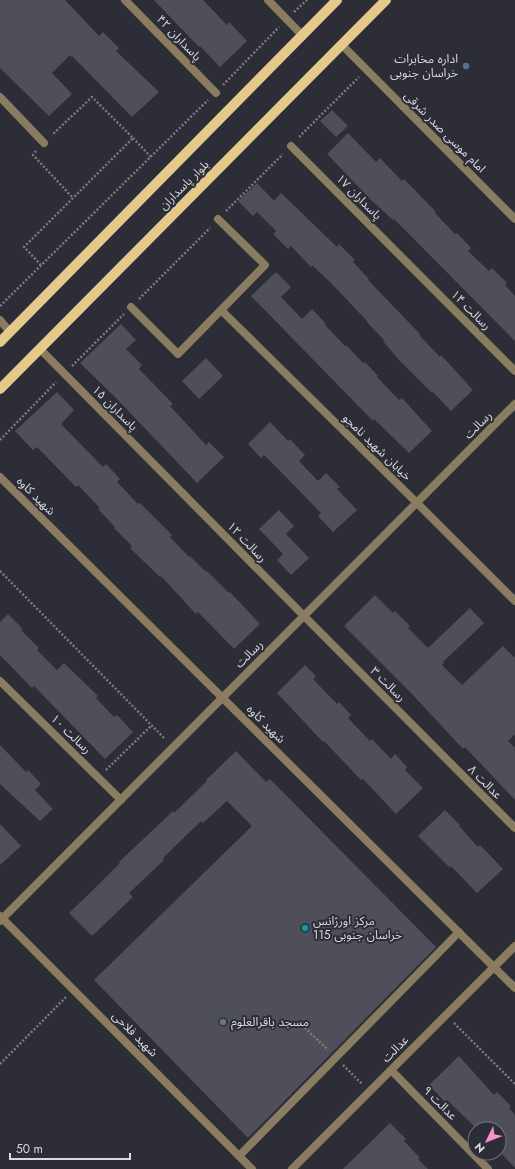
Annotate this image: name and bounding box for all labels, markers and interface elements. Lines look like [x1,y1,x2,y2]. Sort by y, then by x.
street label: پاسداران ۴۲ [152,11,206,65]
place label: اداره مخابرات خراسان جنوبی [390,50,458,82]
marker: اداره مخابرات خراسان جنوبی [461,61,471,71]
street label: امام موسی صدر شرقی [400,87,490,177]
street label: بلوار پاسداران [155,156,213,214]
street label: پاسداران ۱۷ [332,170,386,224]
street label: رسالت ۱۴ [447,286,495,334]
street label: پاسداران ۱۵ [88,381,142,435]
street label: رسالت [460,407,496,443]
street label: خیابان شهید نامجو [338,409,416,485]
street label: شهید کاوه [12,472,60,520]
street label: رسالت ۱۲ [223,518,271,566]
street label: رسالت [231,636,267,672]
street label: رسالت ۳ [366,662,410,706]
street label: شهید کاوه [242,700,290,748]
street label: رسالت ۱۰ [47,710,95,758]
street label: عدالت ۸ [464,761,506,803]
place label: مرکز اورژانس 115 خراسان جنوبی [313,912,402,944]
marker: مرکز اورژانس 115 خراسان جنوبی [300,923,310,933]
street label: شهید فلاحی [108,1007,162,1061]
place label: مسجد باقرالعلوم [231,1013,309,1031]
marker: مسجد باقرالعلوم [218,1017,228,1027]
street label: عدالت [377,1031,413,1067]
street label: عدالت ۹ [419,1082,461,1124]
north arrow [467,1121,507,1161]
scale bar [10,1135,130,1161]
text: N [471,1139,489,1156]
text: 50 m [16,1140,43,1158]

